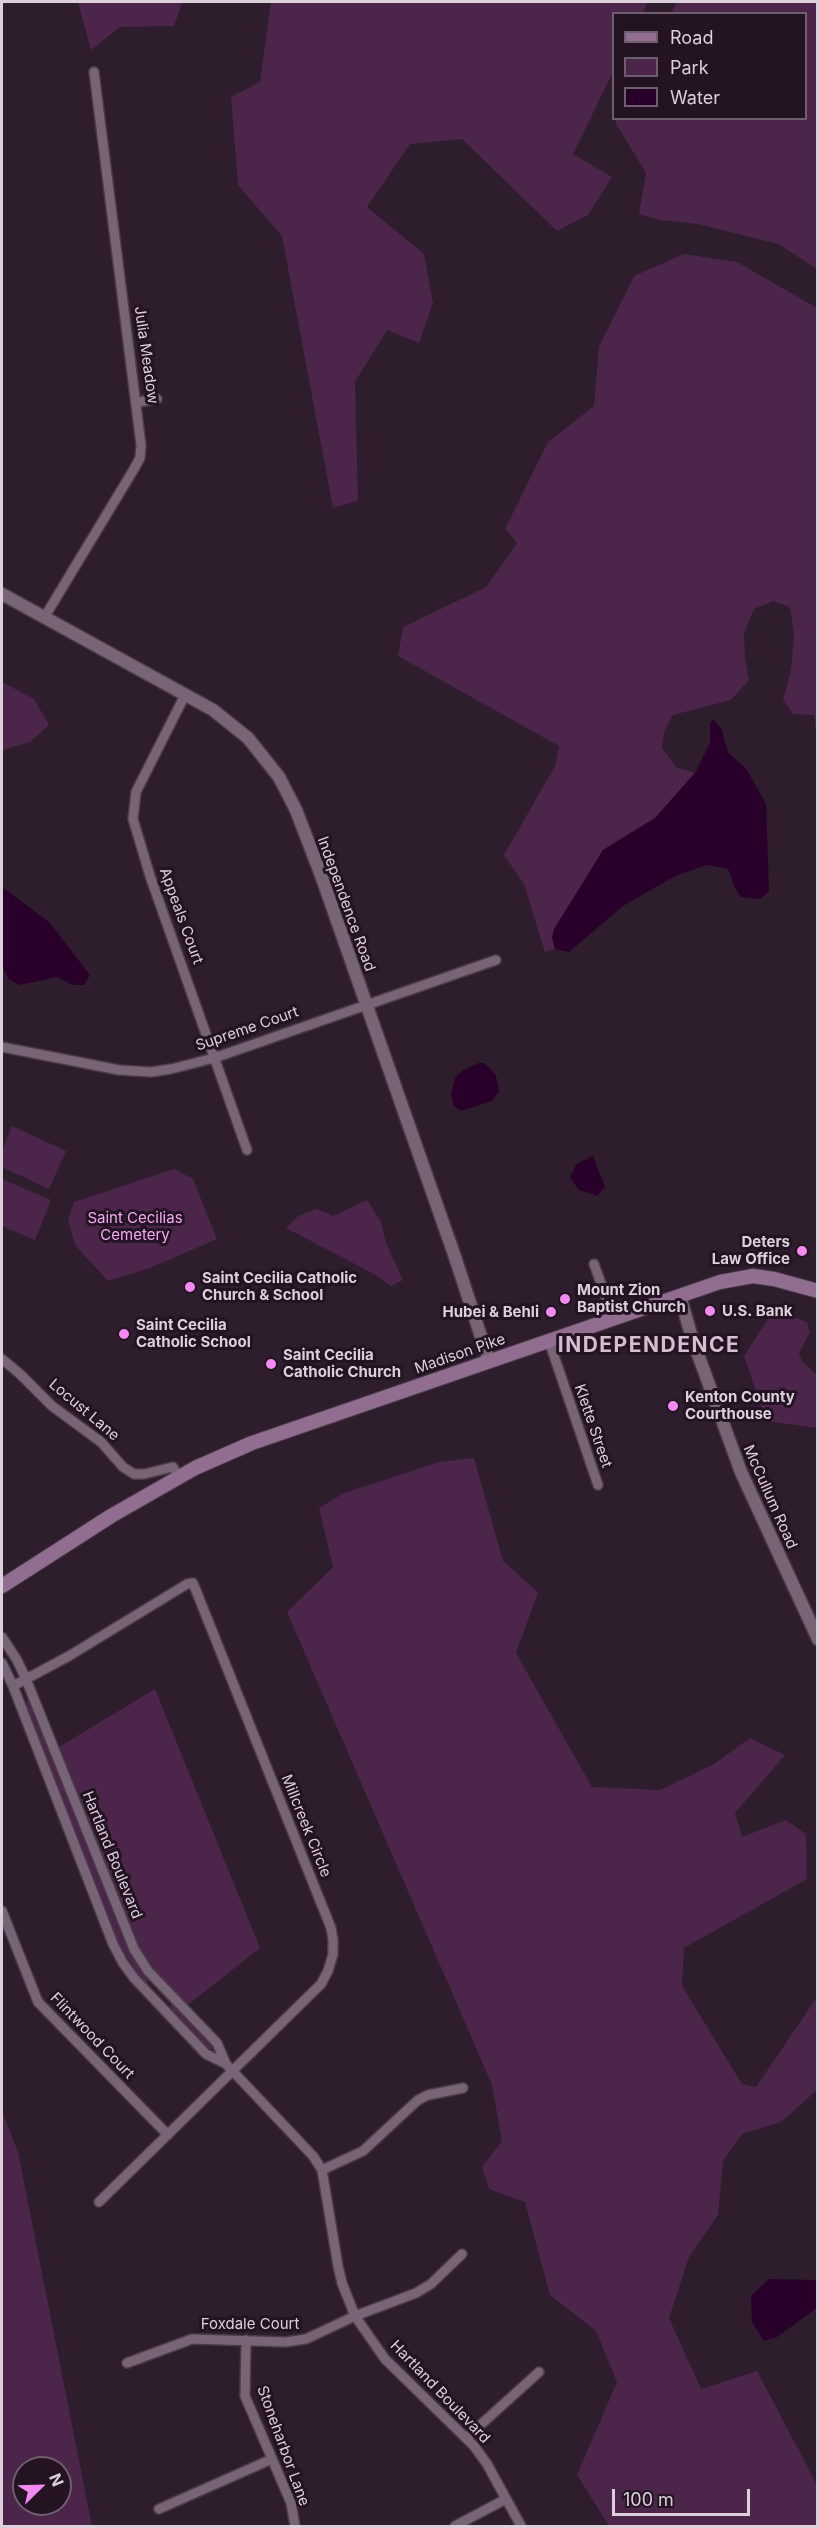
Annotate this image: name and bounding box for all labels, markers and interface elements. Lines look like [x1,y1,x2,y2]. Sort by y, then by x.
legend [612,12,807,120]
text: Road [670,27,713,48]
text: Park [670,57,709,78]
text: Water [670,87,720,108]
street label: Julia Meadow [130,305,162,405]
street label: Independence Road [313,834,379,974]
street label: Appeals Court [155,865,207,967]
street label: Supreme Court [193,1003,301,1055]
park label: Saint Cecilias Cemetery [87,1209,183,1244]
place label: Deters Law Office [712,1233,790,1268]
marker: Deters Law Office [795,1244,809,1258]
place label: Saint Cecilia Catholic Church & School [202,1269,357,1304]
marker: Saint Cecilia Catholic Church & School [183,1280,197,1294]
place label: Mount Zion Baptist Church [577,1281,686,1316]
marker: Mount Zion Baptist Church [558,1292,572,1306]
place label: U.S. Bank [722,1302,793,1320]
place label: Hubei & Behli [442,1303,539,1321]
marker: U.S. Bank [703,1304,717,1318]
marker: Hubei & Behli [544,1305,558,1319]
place label: Saint Cecilia Catholic School [136,1316,251,1351]
marker: Saint Cecilia Catholic School [117,1327,131,1341]
street label: Madison Pike [412,1330,508,1378]
district label: INDEPENDENCE [558,1333,740,1359]
place label: Saint Cecilia Catholic Church [283,1346,401,1381]
marker: Saint Cecilia Catholic Church [264,1357,278,1371]
street label: Locust Lane [45,1375,123,1445]
street label: Klette Street [570,1382,616,1470]
place label: Kenton County Courthouse [685,1388,795,1423]
marker: Kenton County Courthouse [666,1399,680,1413]
street label: McCullum Road [739,1442,801,1552]
street label: Millcreek Circle [277,1772,335,1880]
street label: Hartland Boulevard [78,1789,146,1921]
street label: Flintwood Court [46,1989,138,2083]
street label: Foxdale Court [201,2315,299,2333]
street label: Hartland Boulevard [386,2337,494,2447]
street label: Stoneharbor Lane [253,2383,313,2509]
north arrow [12,2456,72,2516]
text: N [45,2470,68,2489]
scale bar [615,2477,753,2515]
text: 100 m [623,2489,674,2510]

